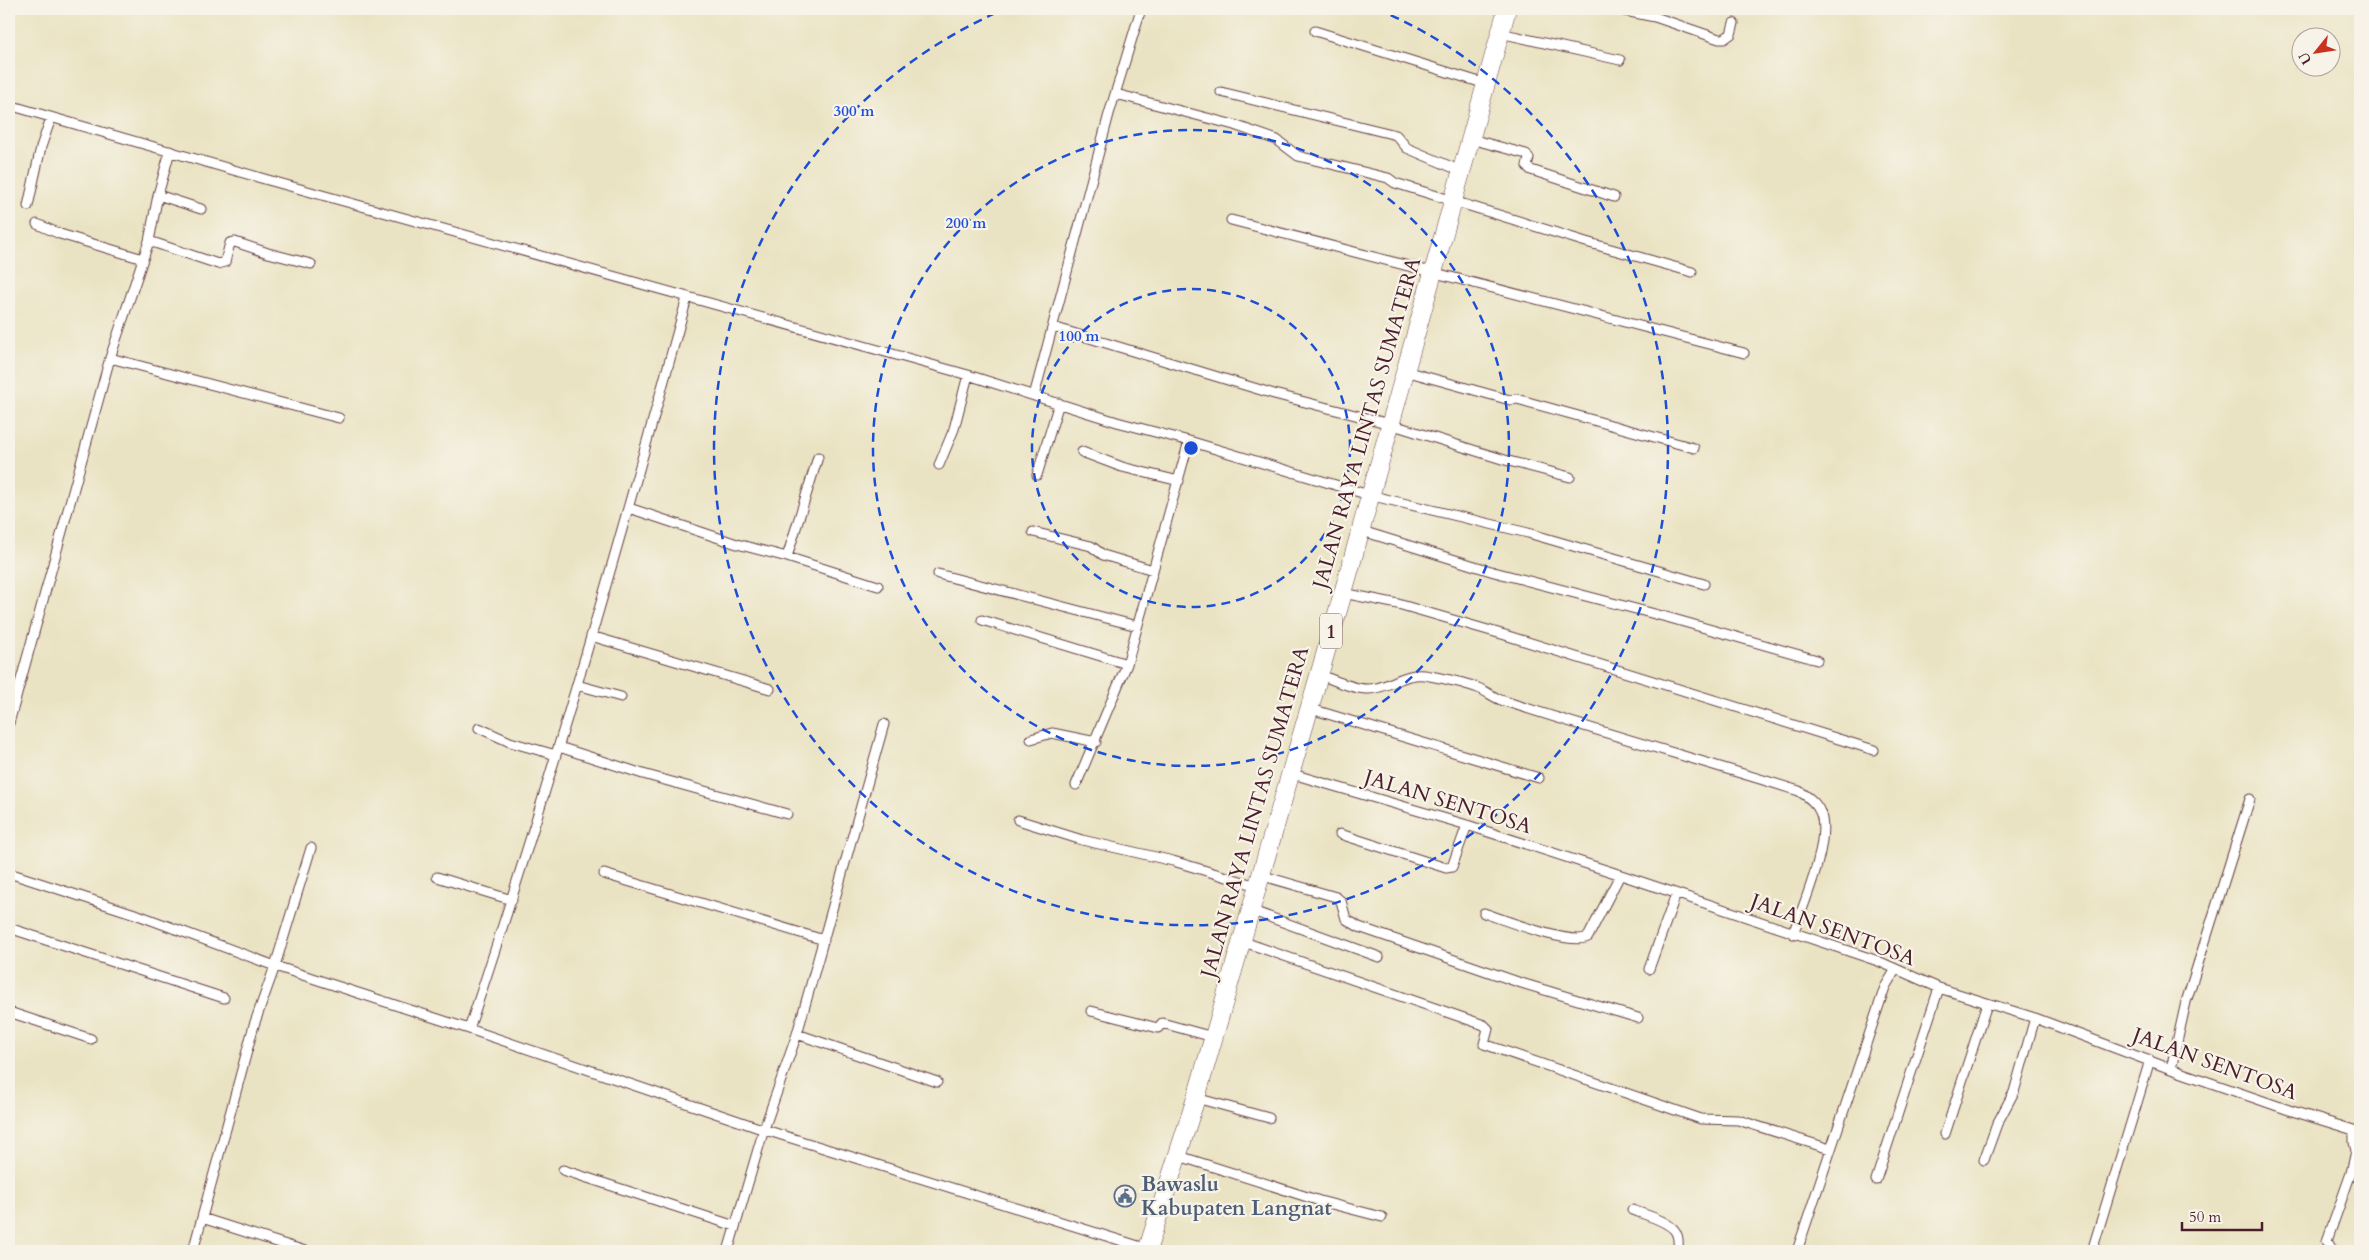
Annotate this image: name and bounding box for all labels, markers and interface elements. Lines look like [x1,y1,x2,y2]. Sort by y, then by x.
north arrow [2292,28,2342,78]
text: U [2294,48,2316,68]
text: 300 m [834,101,875,121]
text: 200 m [946,213,987,233]
street label: JALAN RAYA LINTAS SUMATERA [1305,254,1428,595]
text: 100 m [1059,326,1100,346]
centre of rings [1182,439,1200,457]
road number: 1 [1320,614,1342,648]
street label: JALAN RAYA LINTAS SUMATERA [1193,643,1316,984]
street label: JALAN SENTOSA [1358,762,1535,841]
street label: JALAN SENTOSA [1744,886,1920,973]
street label: JALAN SENTOSA [2126,1020,2302,1107]
place label: Bawaslu Kabupaten Langnat [1141,1170,1332,1223]
public building icon: Bawaslu Kabupaten Langnat [1113,1184,1137,1208]
scale bar [2182,1200,2262,1232]
text: 50 m [2189,1207,2221,1227]

